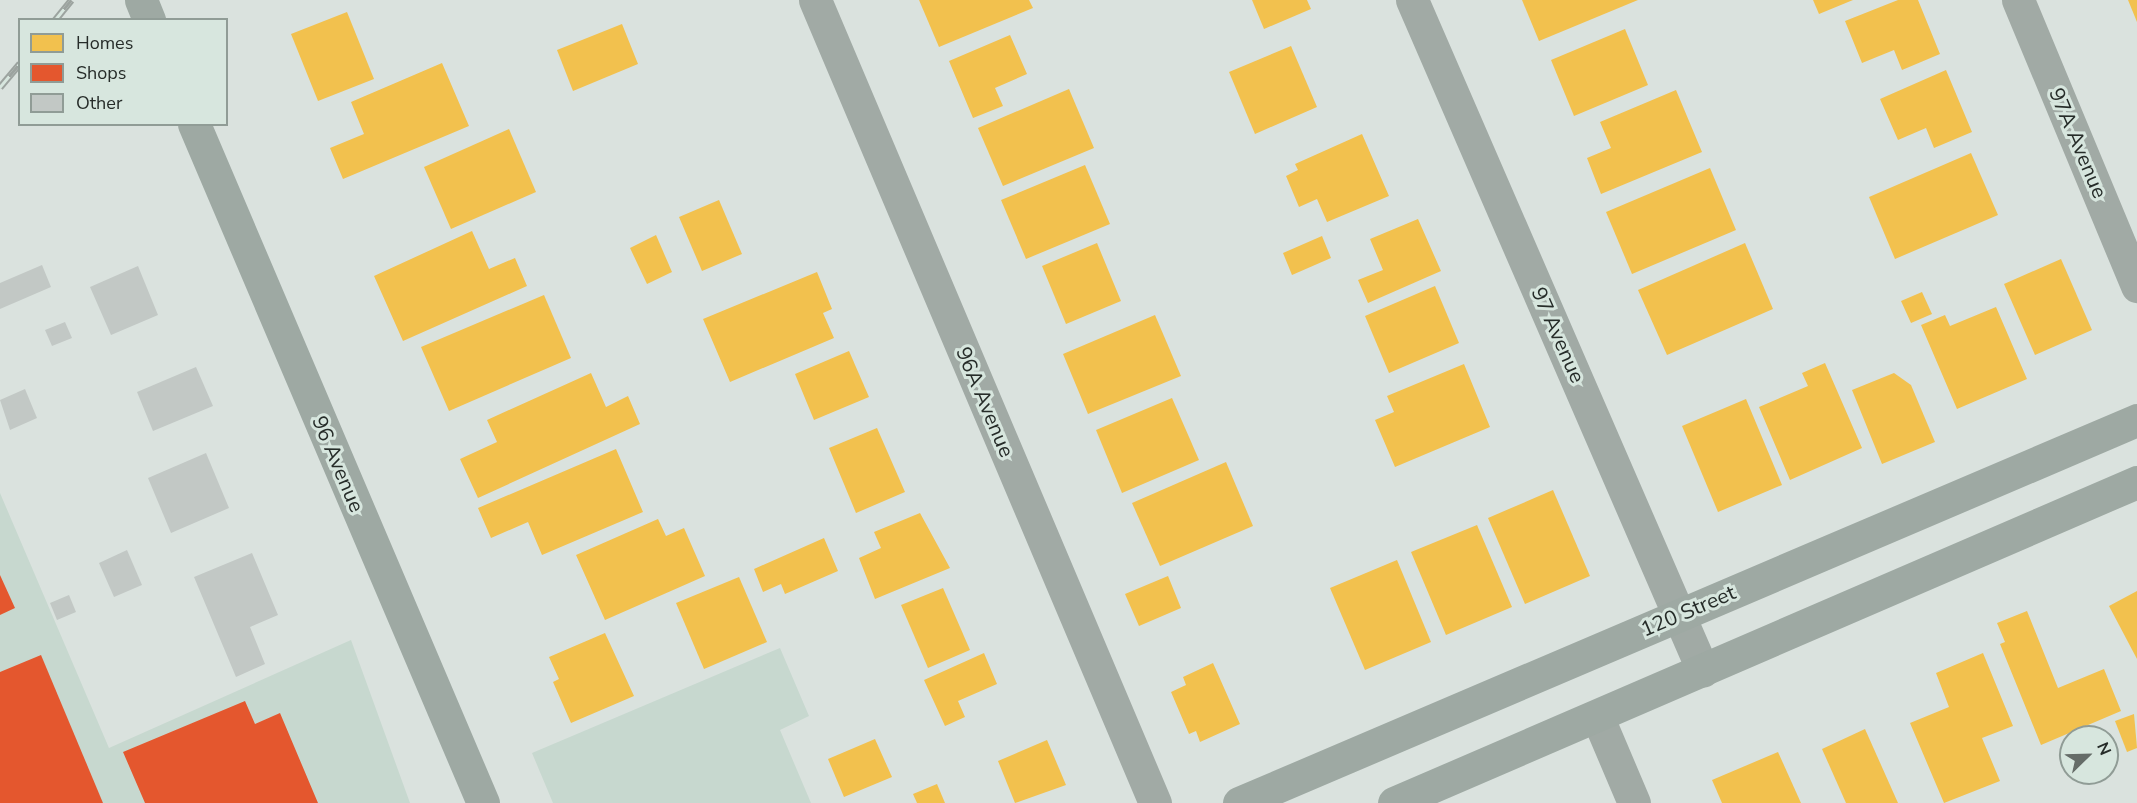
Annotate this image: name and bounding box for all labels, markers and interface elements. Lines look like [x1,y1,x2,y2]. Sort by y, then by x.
legend [18,18,228,126]
text: Homes [76,31,133,55]
text: Shops [76,61,126,85]
street label: 97A Avenue [2043,84,2113,202]
text: Other [76,91,122,115]
street label: 97 Avenue [1526,283,1590,387]
street label: 96A Avenue [950,343,1020,461]
street label: 96 Avenue [306,412,370,516]
street label: 120 Street [1637,580,1739,642]
north arrow [2059,725,2119,785]
text: N [2091,739,2116,759]

